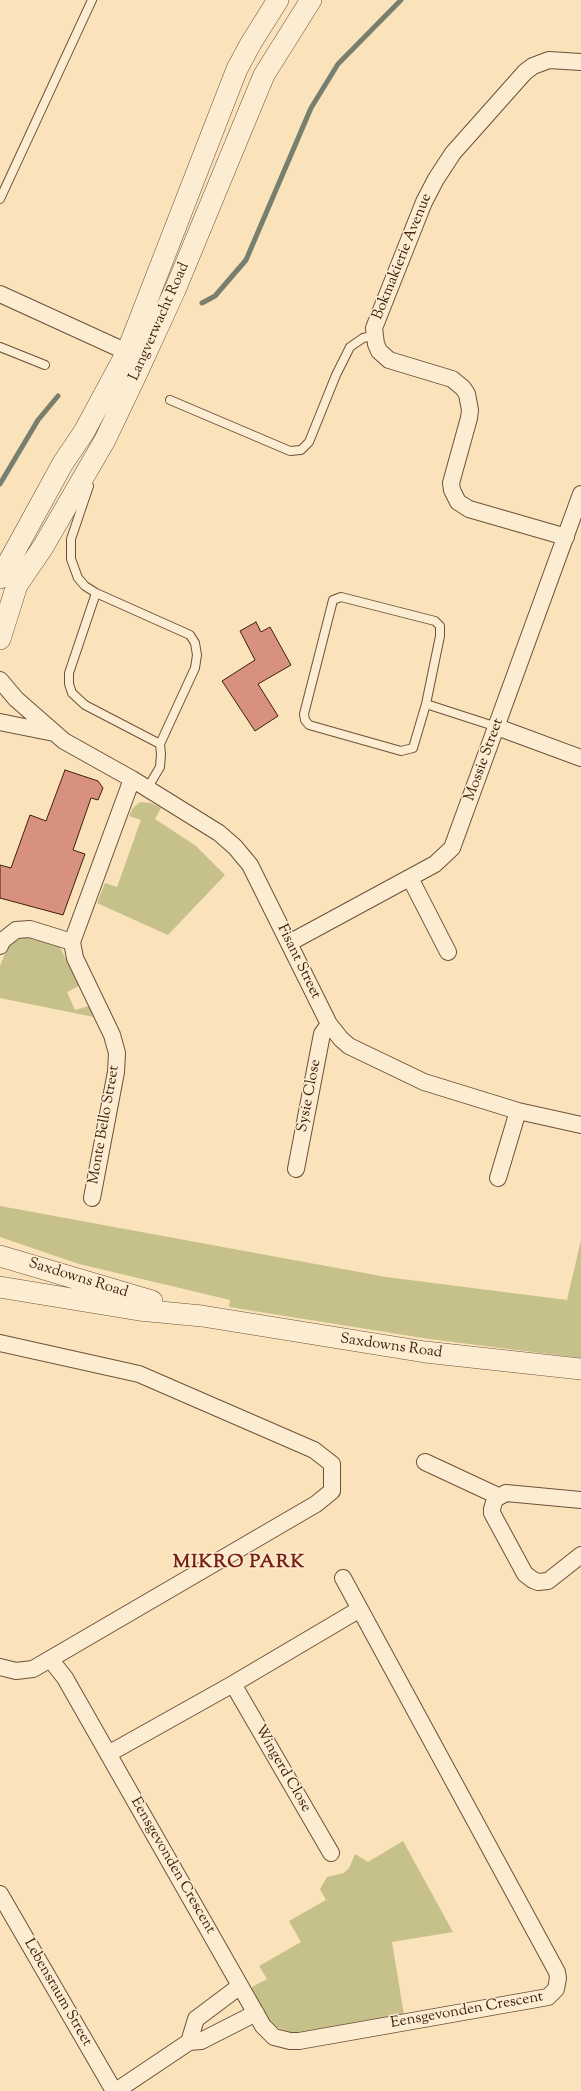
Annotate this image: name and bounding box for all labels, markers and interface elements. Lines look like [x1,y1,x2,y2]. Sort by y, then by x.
street label: Bokmakierie Avenue [369,191,437,323]
street label: Langverwacht Road [126,260,194,384]
street label: Mossie Street [462,716,508,804]
street label: Fisant Street [272,922,324,1002]
street label: Sysie Close [294,1058,326,1134]
street label: Monte Bello Street [86,1064,124,1186]
street label: Saxdowns Road [26,1255,130,1303]
street label: Saxdowns Road [339,1331,443,1363]
district label: MIKRO PARK [173,1553,305,1575]
street label: Wingerd Close [250,1722,314,1816]
street label: Eensgevonden Crescent [126,1795,218,1937]
street label: Lebensraum Street [19,1936,95,2050]
street label: Eensgevonden Crescent [389,1989,545,2033]

